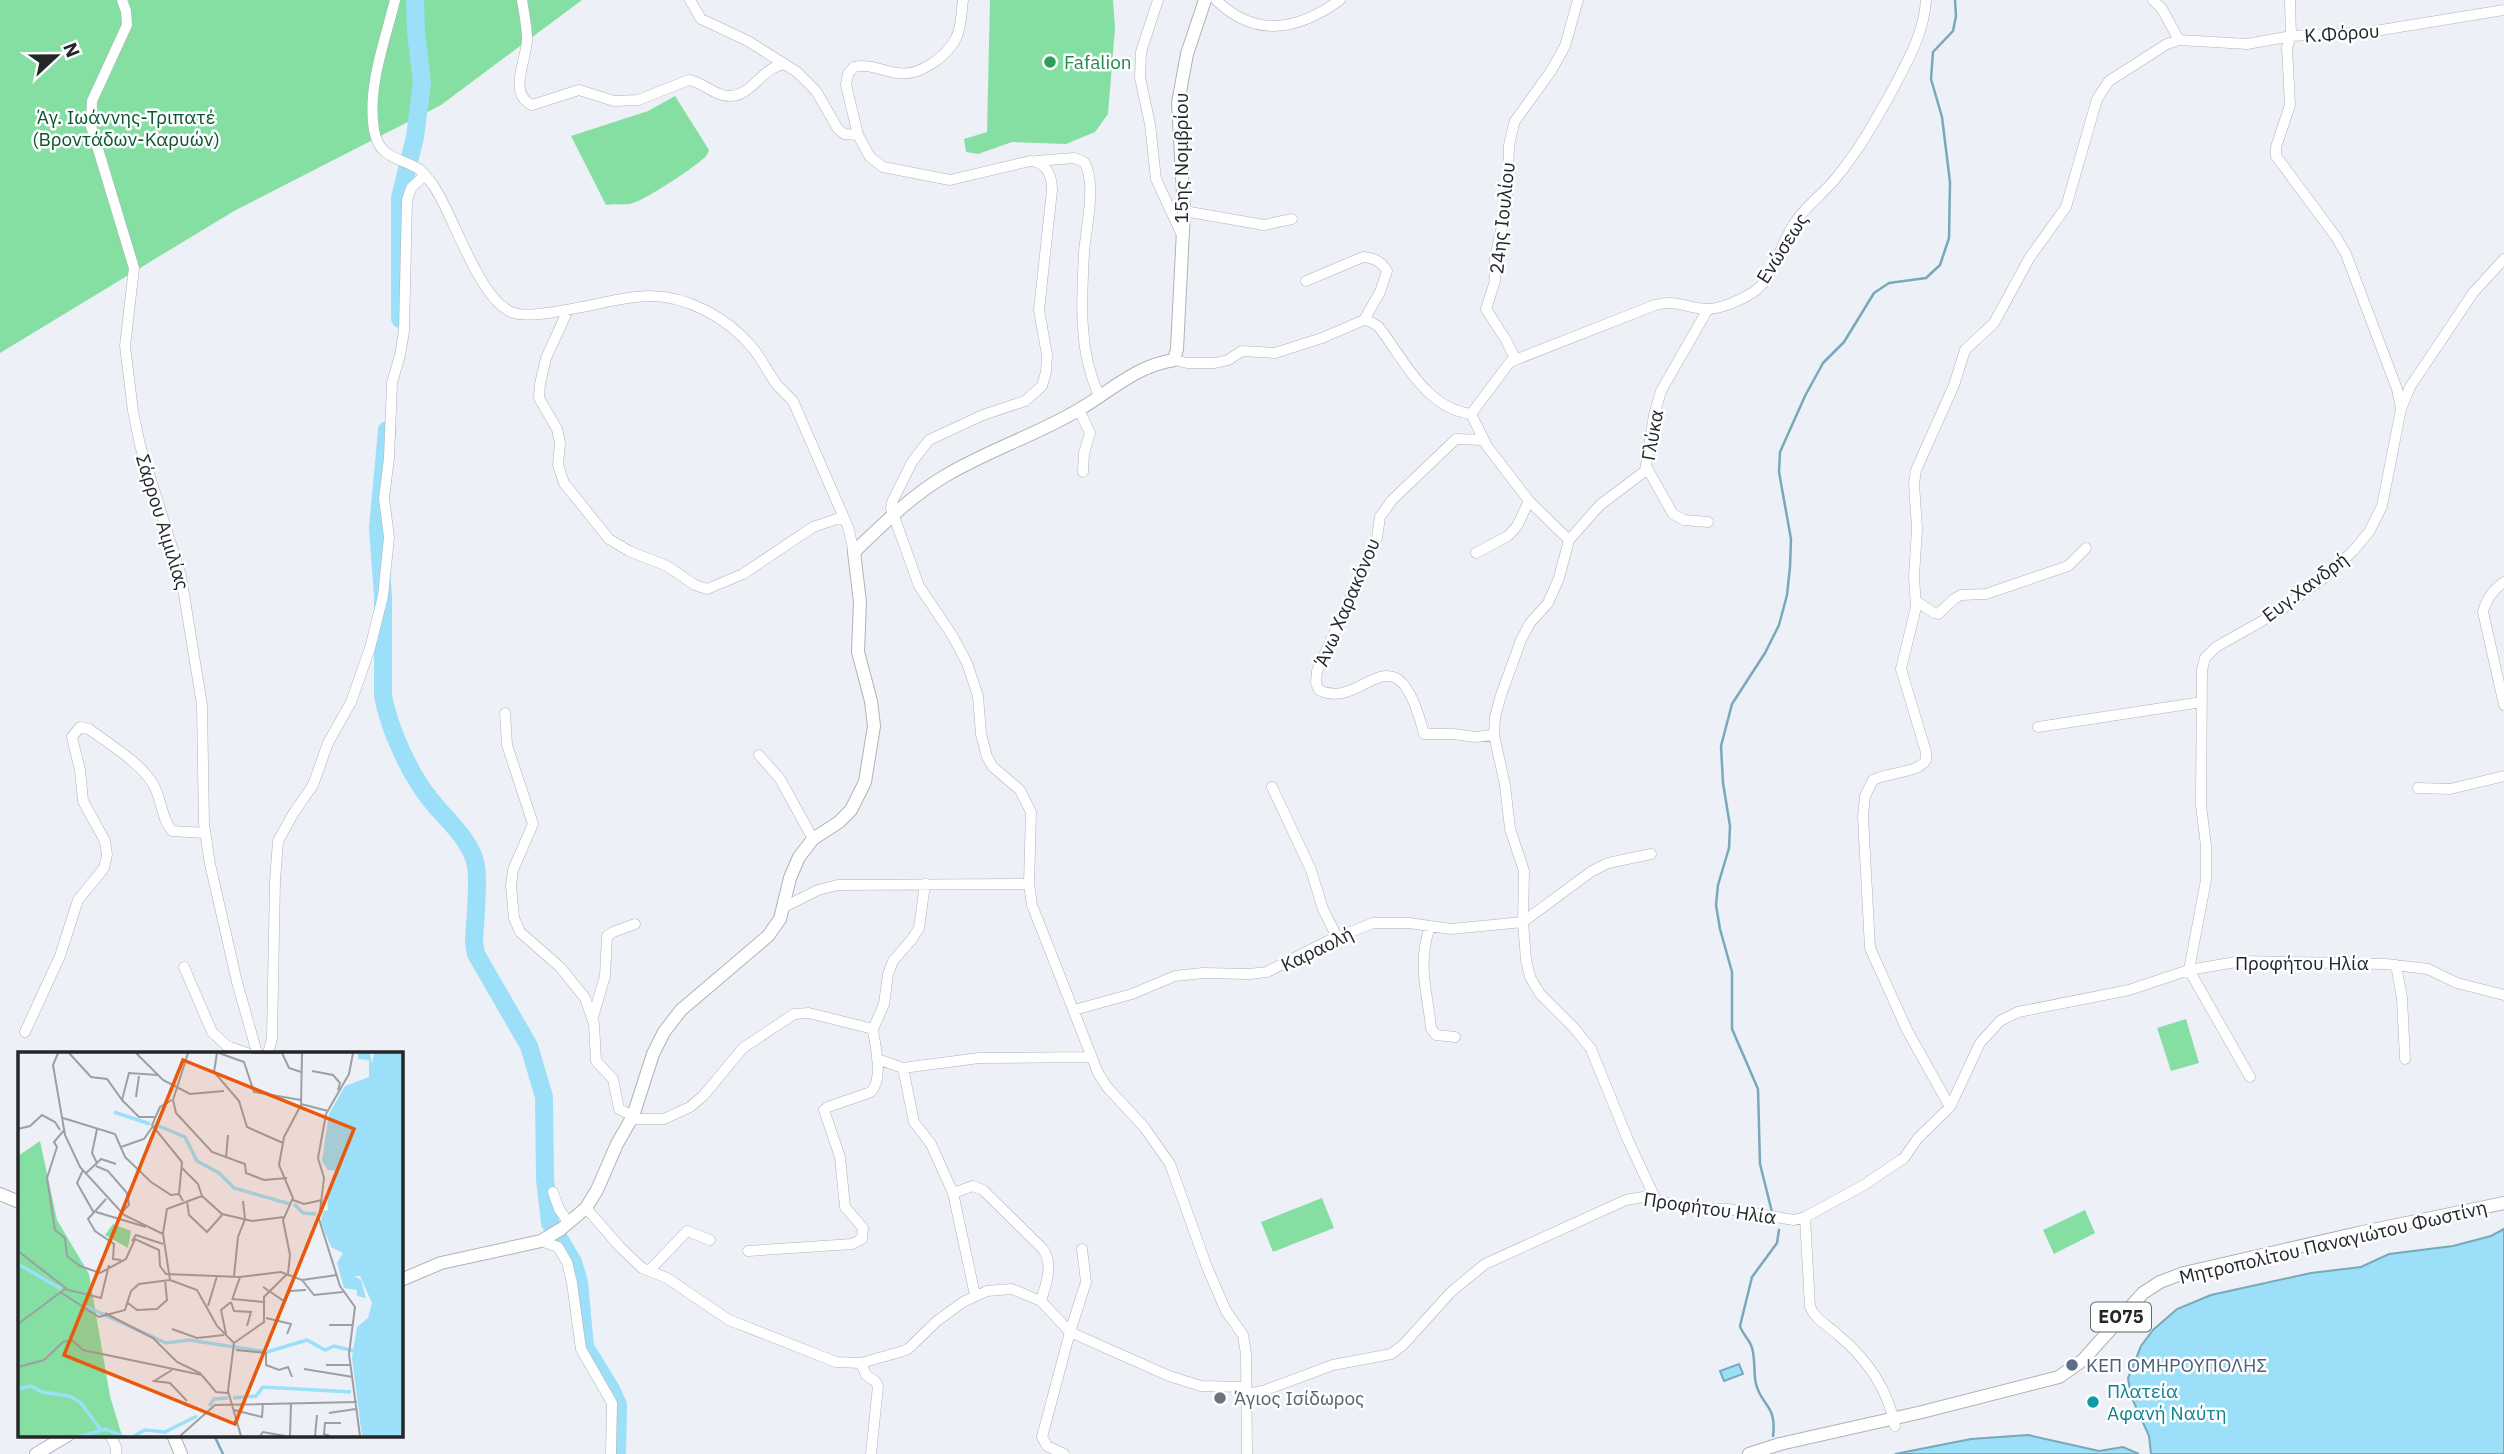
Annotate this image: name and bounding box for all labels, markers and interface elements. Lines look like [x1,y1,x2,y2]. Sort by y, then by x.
street label: Κ.Φόρου [2304,18,2380,48]
north arrow [21,21,91,91]
text: N [58,39,85,61]
place label: Fafalion [1064,50,1132,74]
marker: Fafalion [1042,54,1058,70]
street label: 15ης Νομβρίου [1169,92,1193,224]
park label: Άγ. Ιωάννης-Τριπατέ (Βροντάδων-Καρυών) [32,105,220,151]
street label: 24ης Ιουλίου [1484,161,1520,275]
street label: Ενώσεως [1751,208,1813,288]
street label: Γλύκα [1636,408,1668,462]
street label: Σάρρου Αιμιλίας [131,451,195,593]
street label: Άνω Χαρακόνου [1309,534,1385,670]
street label: Ευγ.Χανδρή [2257,547,2353,627]
street label: Καραολή [1277,921,1357,977]
street label: Προφήτου Ηλία [2235,951,2369,975]
inset map [18,1052,402,1436]
street label: Προφήτου Ηλία [1642,1187,1778,1229]
street label: Μητροπολίτου Παναγιώτου Φωστίνη [2177,1195,2489,1289]
road number: ΕΟ75 [2091,1302,2151,1332]
place label: ΚΕΠ ΟΜΗΡΟΥΠΟΛΗΣ [2086,1353,2267,1377]
marker: ΚΕΠ ΟΜΗΡΟΥΠΟΛΗΣ [2064,1357,2080,1373]
place label: Πλατεία Αφανή Ναύτη [2107,1379,2227,1425]
place label: Άγιος Ισίδωρος [1234,1386,1364,1410]
marker: Άγιος Ισίδωρος [1212,1390,1228,1406]
marker: Πλατεία Αφανή Ναύτη [2085,1394,2101,1410]

